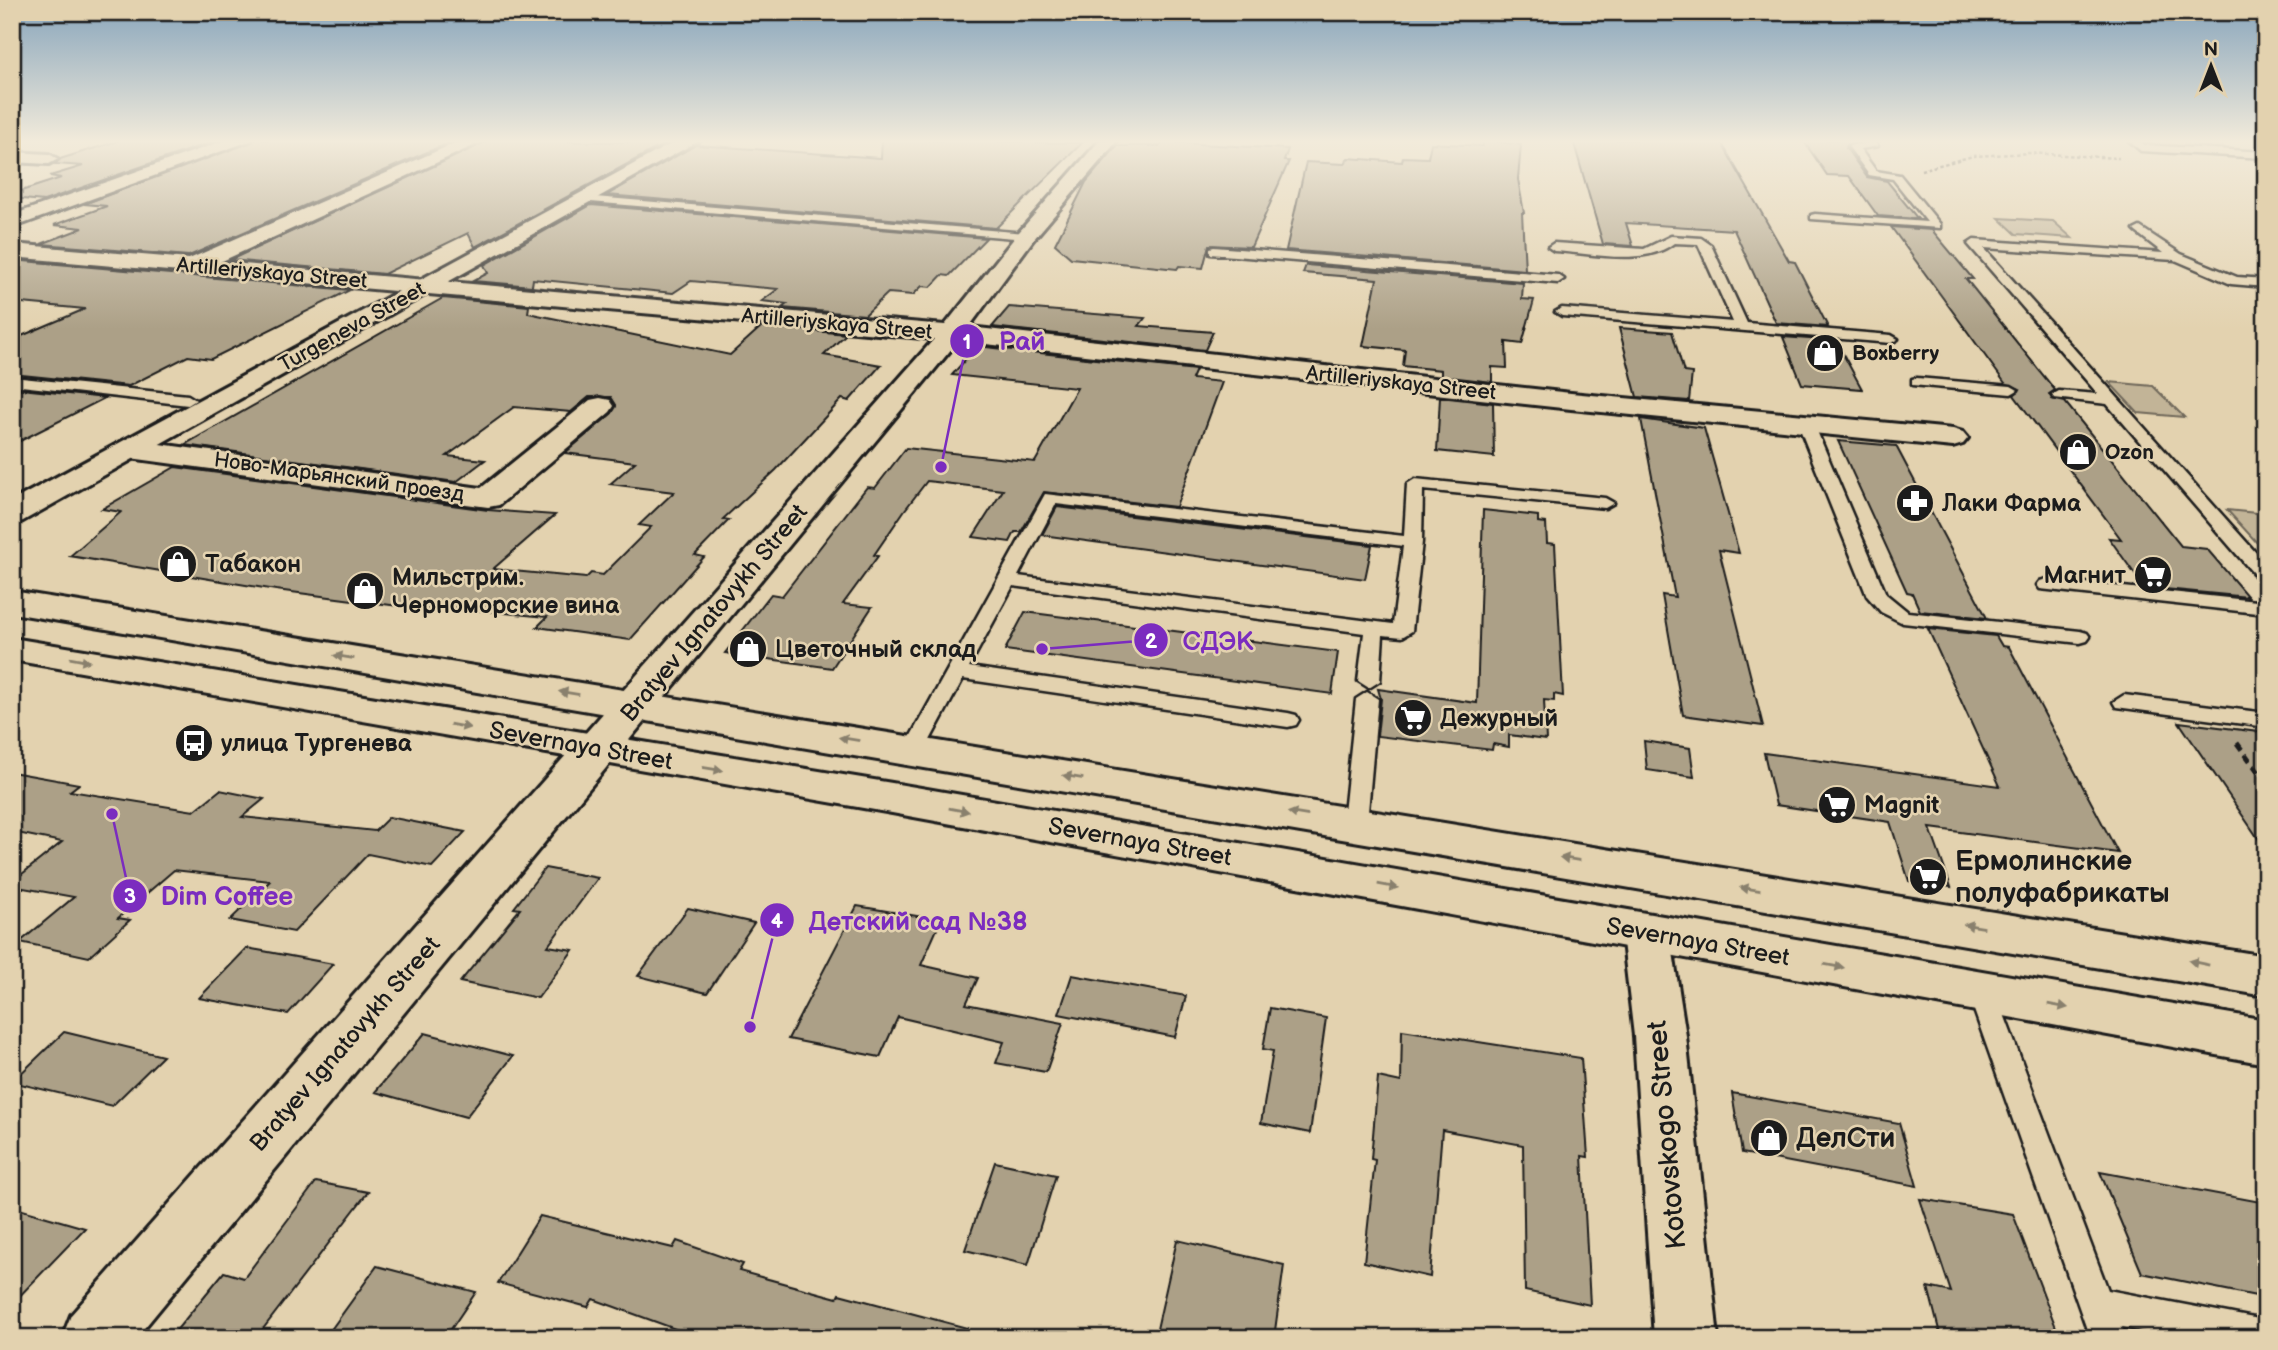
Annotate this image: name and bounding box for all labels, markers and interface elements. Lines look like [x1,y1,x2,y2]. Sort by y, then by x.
north arrow [2176,32,2246,102]
text: N [2204,39,2218,62]
street label: Artilleriyskaya Street [176,252,369,294]
street label: Turgeneva Street [275,276,430,378]
street label: Artilleriyskaya Street [741,303,934,345]
callout: Рай [950,318,1060,365]
text: Рай [999,327,1045,358]
text: 1 [963,330,971,355]
shop icon: Boxberry [1804,332,1846,374]
place label: Boxberry [1852,341,1939,366]
street label: Artilleriyskaya Street [1305,361,1498,405]
shop icon: Ozon [2057,431,2099,473]
place label: Ozon [2105,440,2154,465]
street label: Ново-Марьянский проезд [212,447,466,507]
pharmacy icon: Лаки Фарма [1894,482,1936,524]
place label: Лаки Фарма [1941,489,2082,518]
street label: Bratyev Ignatovykh Street [614,498,814,728]
shop icon: Табакон [157,543,199,585]
place label: Табакон [205,550,301,579]
supermarket icon: Магнит [2132,554,2174,596]
place label: Магнит [2044,561,2127,590]
place label: Мильстрим. Черноморские вина [392,563,620,620]
shop icon: Мильстрим. Черноморские вина [344,570,386,612]
callout: СДЭК [1134,617,1268,664]
text: СДЭК [1182,627,1254,658]
shop icon: Цветочный склад [727,628,769,670]
text: 2 [1145,629,1158,654]
place label: Цветочный склад [775,635,977,664]
one-way arrow [333,651,355,662]
one-way arrow [69,655,91,666]
one-way arrow [558,687,580,698]
supermarket icon: Дежурный [1392,697,1434,739]
place label: Дежурный [1440,704,1558,733]
street label: Severnaya Street [487,716,676,777]
one-way arrow [449,721,471,732]
bus stop icon: улица Тургенева [173,722,215,764]
place label: улица Тургенева [221,729,413,758]
one-way arrow [838,733,860,744]
one-way arrow [702,764,724,775]
one-way arrow [1062,771,1084,782]
supermarket icon: Magnit [1816,784,1858,826]
place label: Magnit [1864,791,1939,820]
one-way arrow [948,805,970,816]
one-way arrow [1286,808,1308,819]
street label: Severnaya Street [1046,812,1235,873]
place label: Ермолинские полуфабрикаты [1955,845,2170,910]
one-way arrow [1559,853,1581,864]
supermarket icon: Ермолинские полуфабрикаты [1907,856,1949,898]
callout: Dim Coffee [112,872,308,919]
one-way arrow [1377,881,1399,892]
text: Dim Coffee [161,882,293,913]
one-way arrow [1739,883,1761,894]
text: 3 [124,884,136,909]
callout: Детский сад №38 [760,897,1042,944]
text: Детский сад №38 [808,907,1028,938]
text: 4 [771,909,784,934]
street label: Severnaya Street [1604,912,1793,973]
one-way arrow [1963,920,1985,931]
street label: Bratyev Ignatovykh Street [244,930,447,1157]
one-way arrow [2188,958,2210,969]
one-way arrow [1823,961,1845,972]
one-way arrow [2047,1001,2069,1012]
street label: Kotovskogo Street [1641,1019,1693,1251]
shop icon: ДелСти [1748,1117,1790,1159]
place label: ДелСти [1796,1122,1895,1155]

